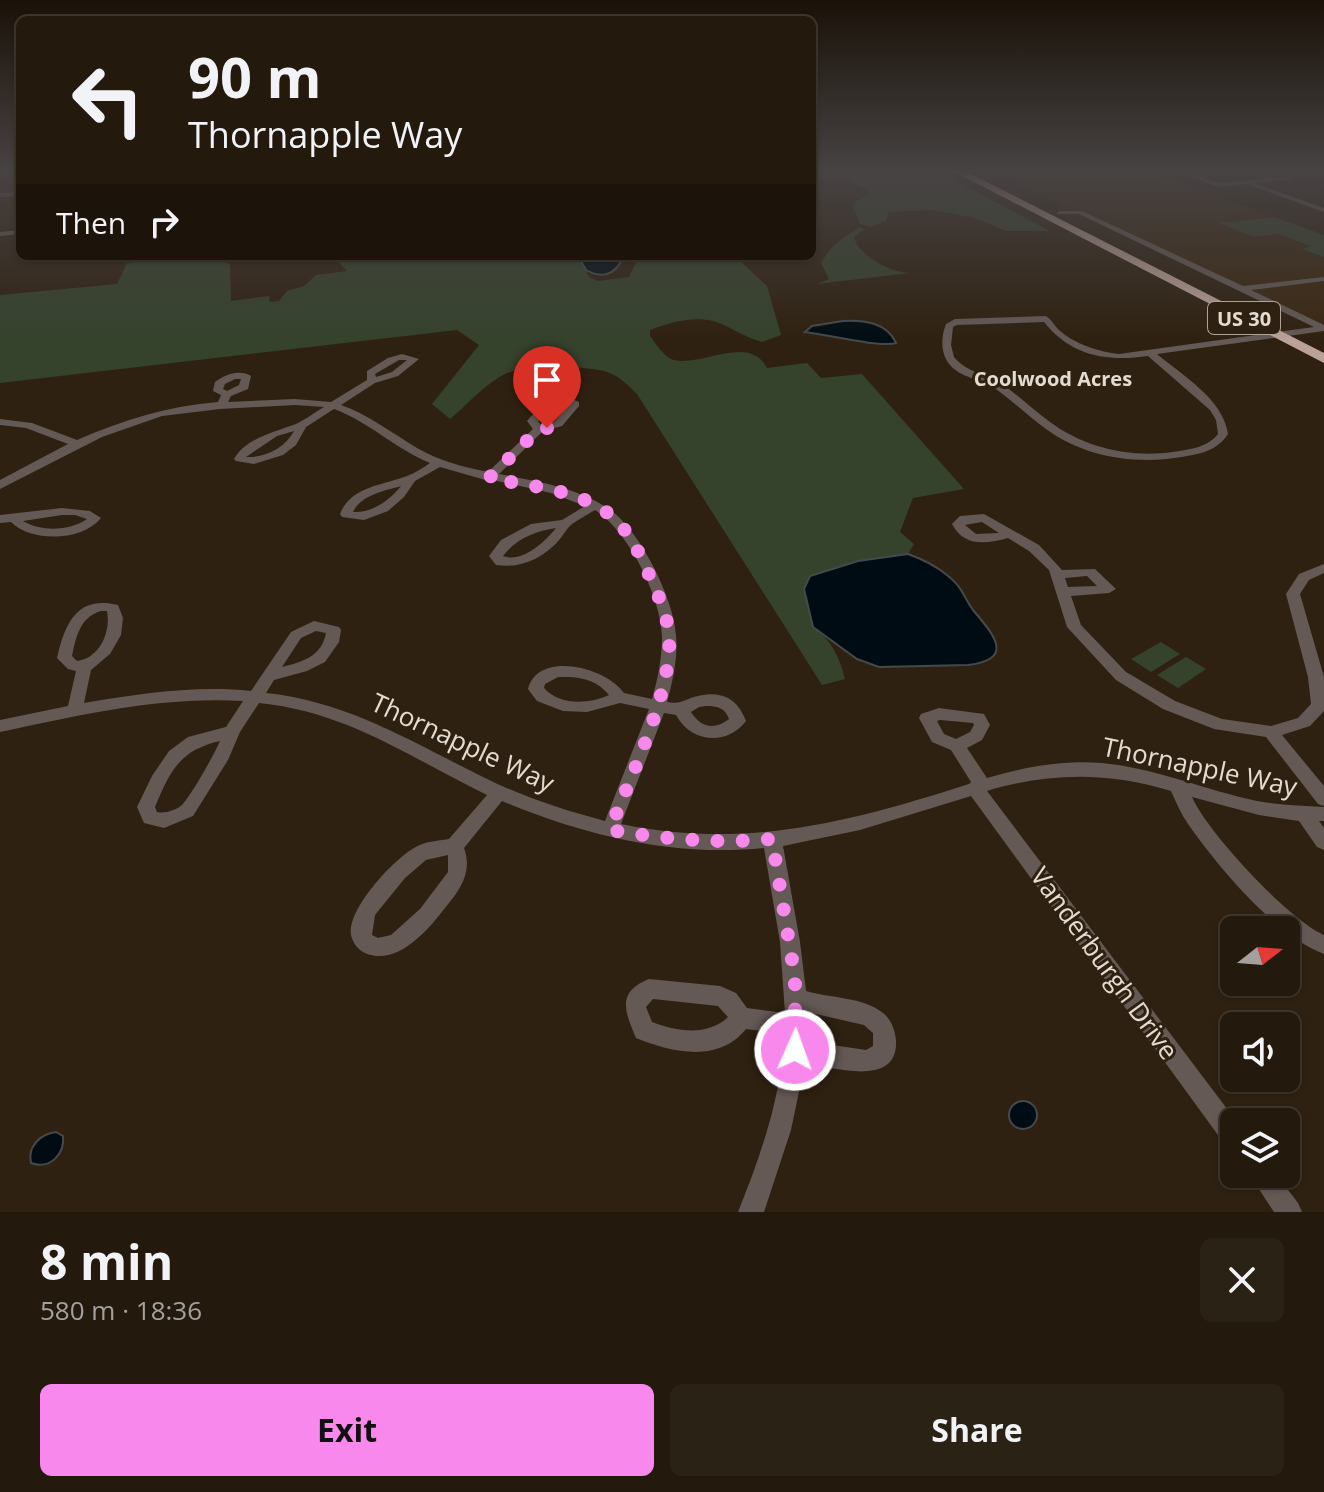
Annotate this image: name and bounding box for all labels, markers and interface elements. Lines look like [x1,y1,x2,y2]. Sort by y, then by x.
text: 90 m [188,38,322,114]
icon: left [56,48,160,152]
text: Thornapple Way [188,110,462,159]
icon: right [142,200,186,244]
text: Then [56,202,126,243]
road number: US 30 [1208,302,1280,334]
pin [513,346,581,428]
icon: arrive [525,358,569,402]
district label: Coolwood Acres [974,365,1132,392]
street label: Thornapple Way [366,684,561,801]
street label: Thornapple Way [1099,728,1302,804]
street label: Vanderburgh Drive [1023,859,1187,1067]
north arrow [1220,916,1300,996]
map controls [1220,916,1300,1188]
position arrow [753,1008,837,1092]
button: sound [1220,1012,1300,1092]
button: layers [1220,1108,1300,1188]
text: 8 min [40,1229,173,1294]
button: close [1200,1238,1284,1322]
text: 580 m · 18:36 [40,1292,202,1328]
button: Exit [40,1384,654,1476]
button: Share [670,1384,1284,1476]

